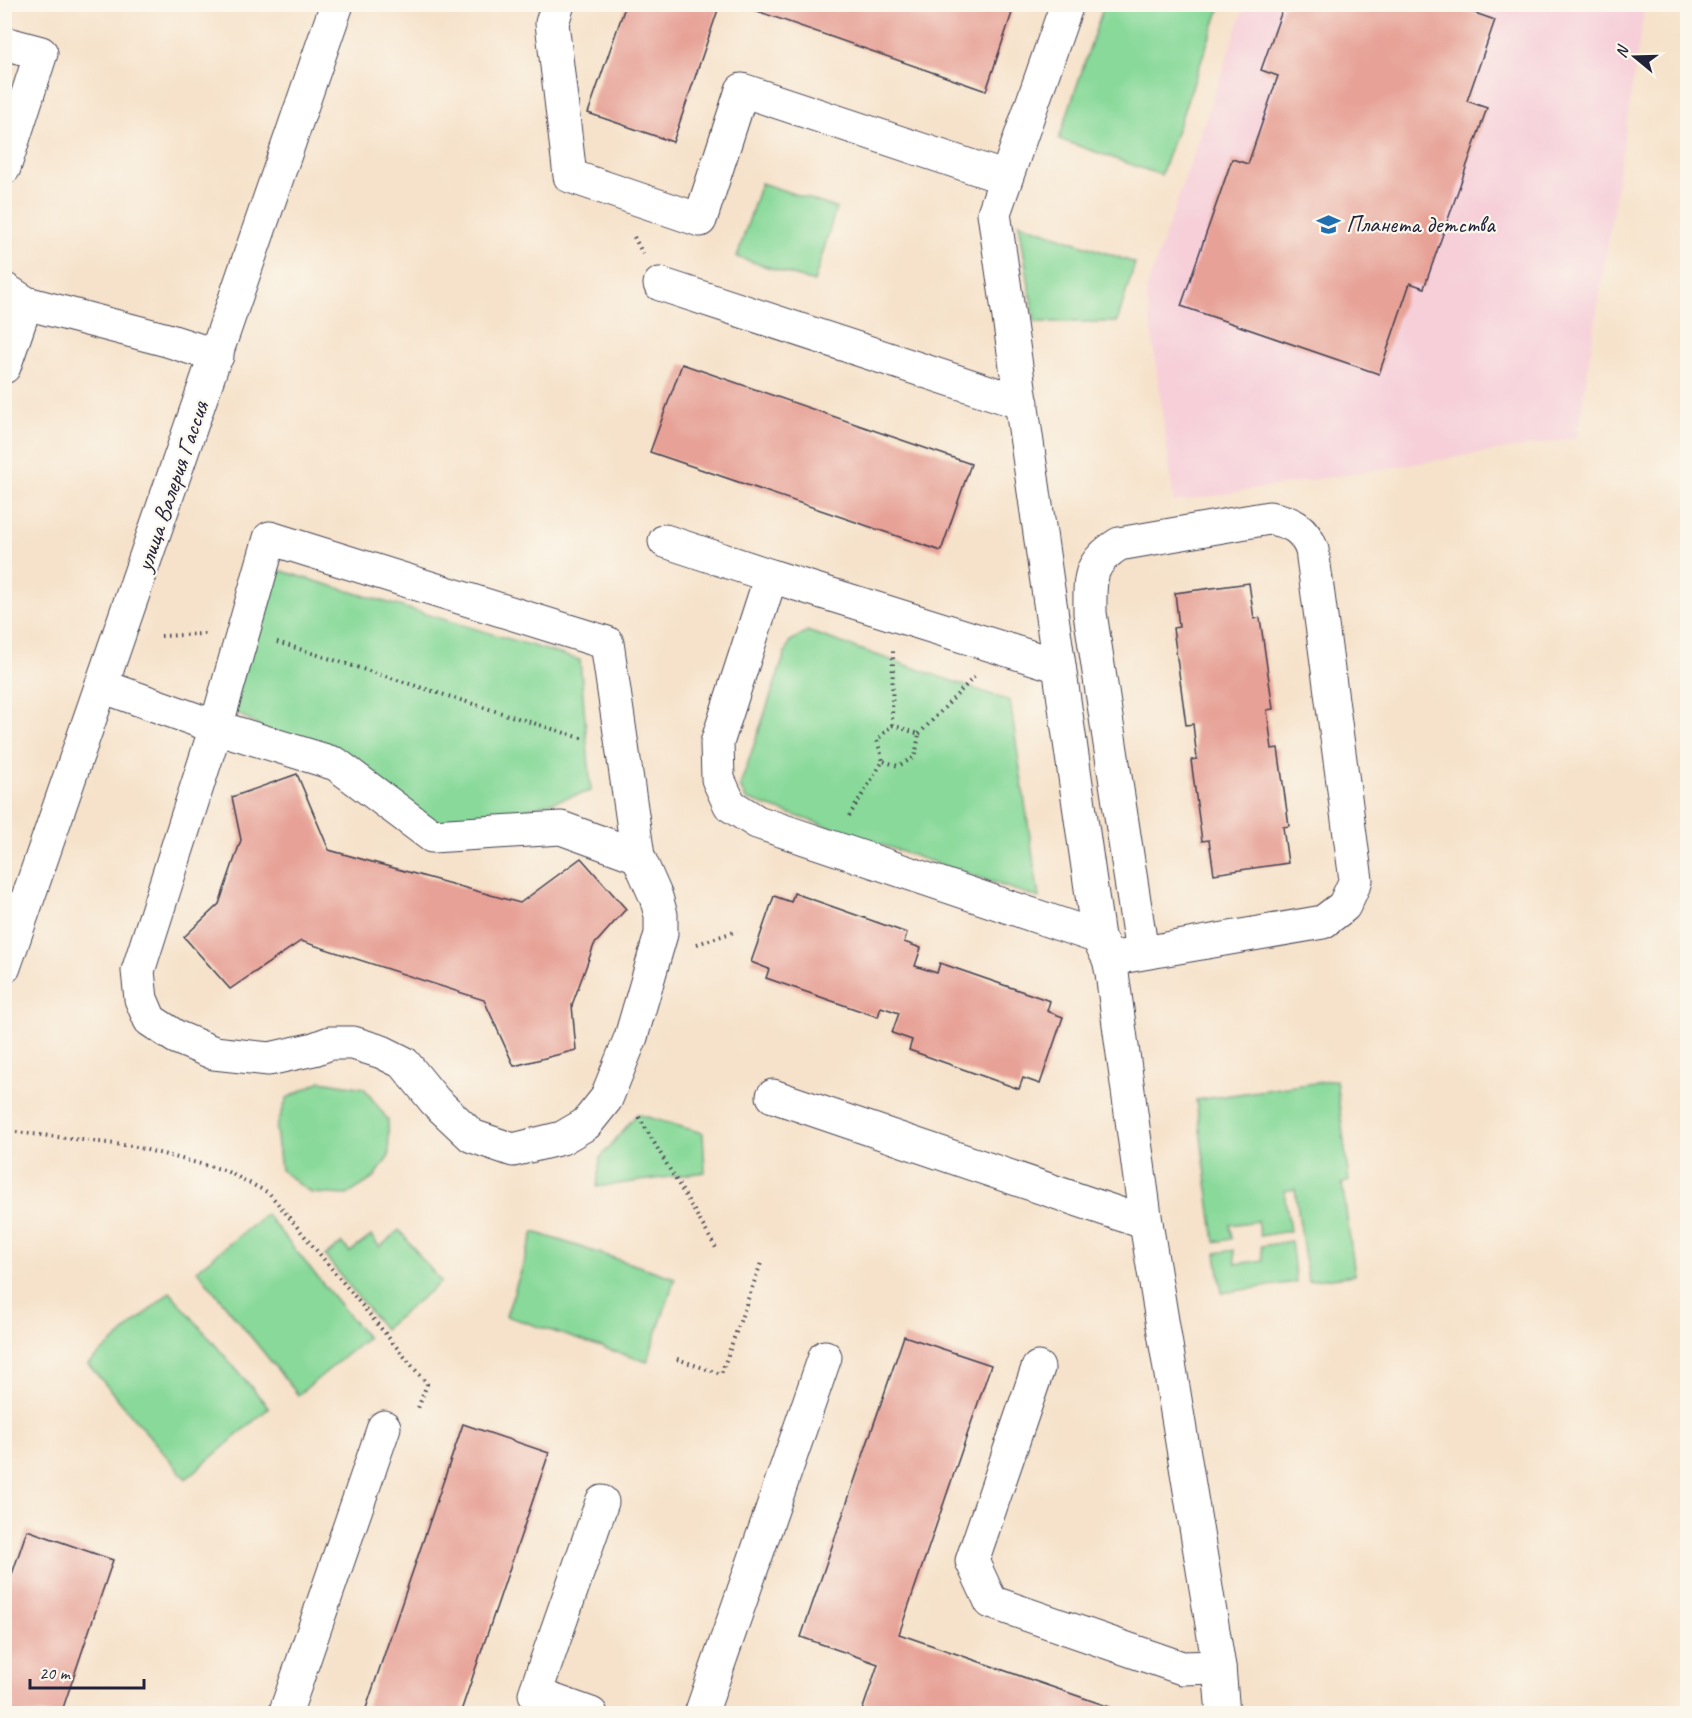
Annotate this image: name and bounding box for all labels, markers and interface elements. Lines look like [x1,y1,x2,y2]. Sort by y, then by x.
north arrow [1605,27,1665,87]
text: N [1611,42,1634,60]
place label: Планета детства [1346,209,1496,239]
school or university icon: Планета детства [1315,211,1341,237]
street label: улица Валерия Гассия [128,396,216,577]
scale bar [30,1652,144,1690]
text: 20 m [39,1662,72,1684]

